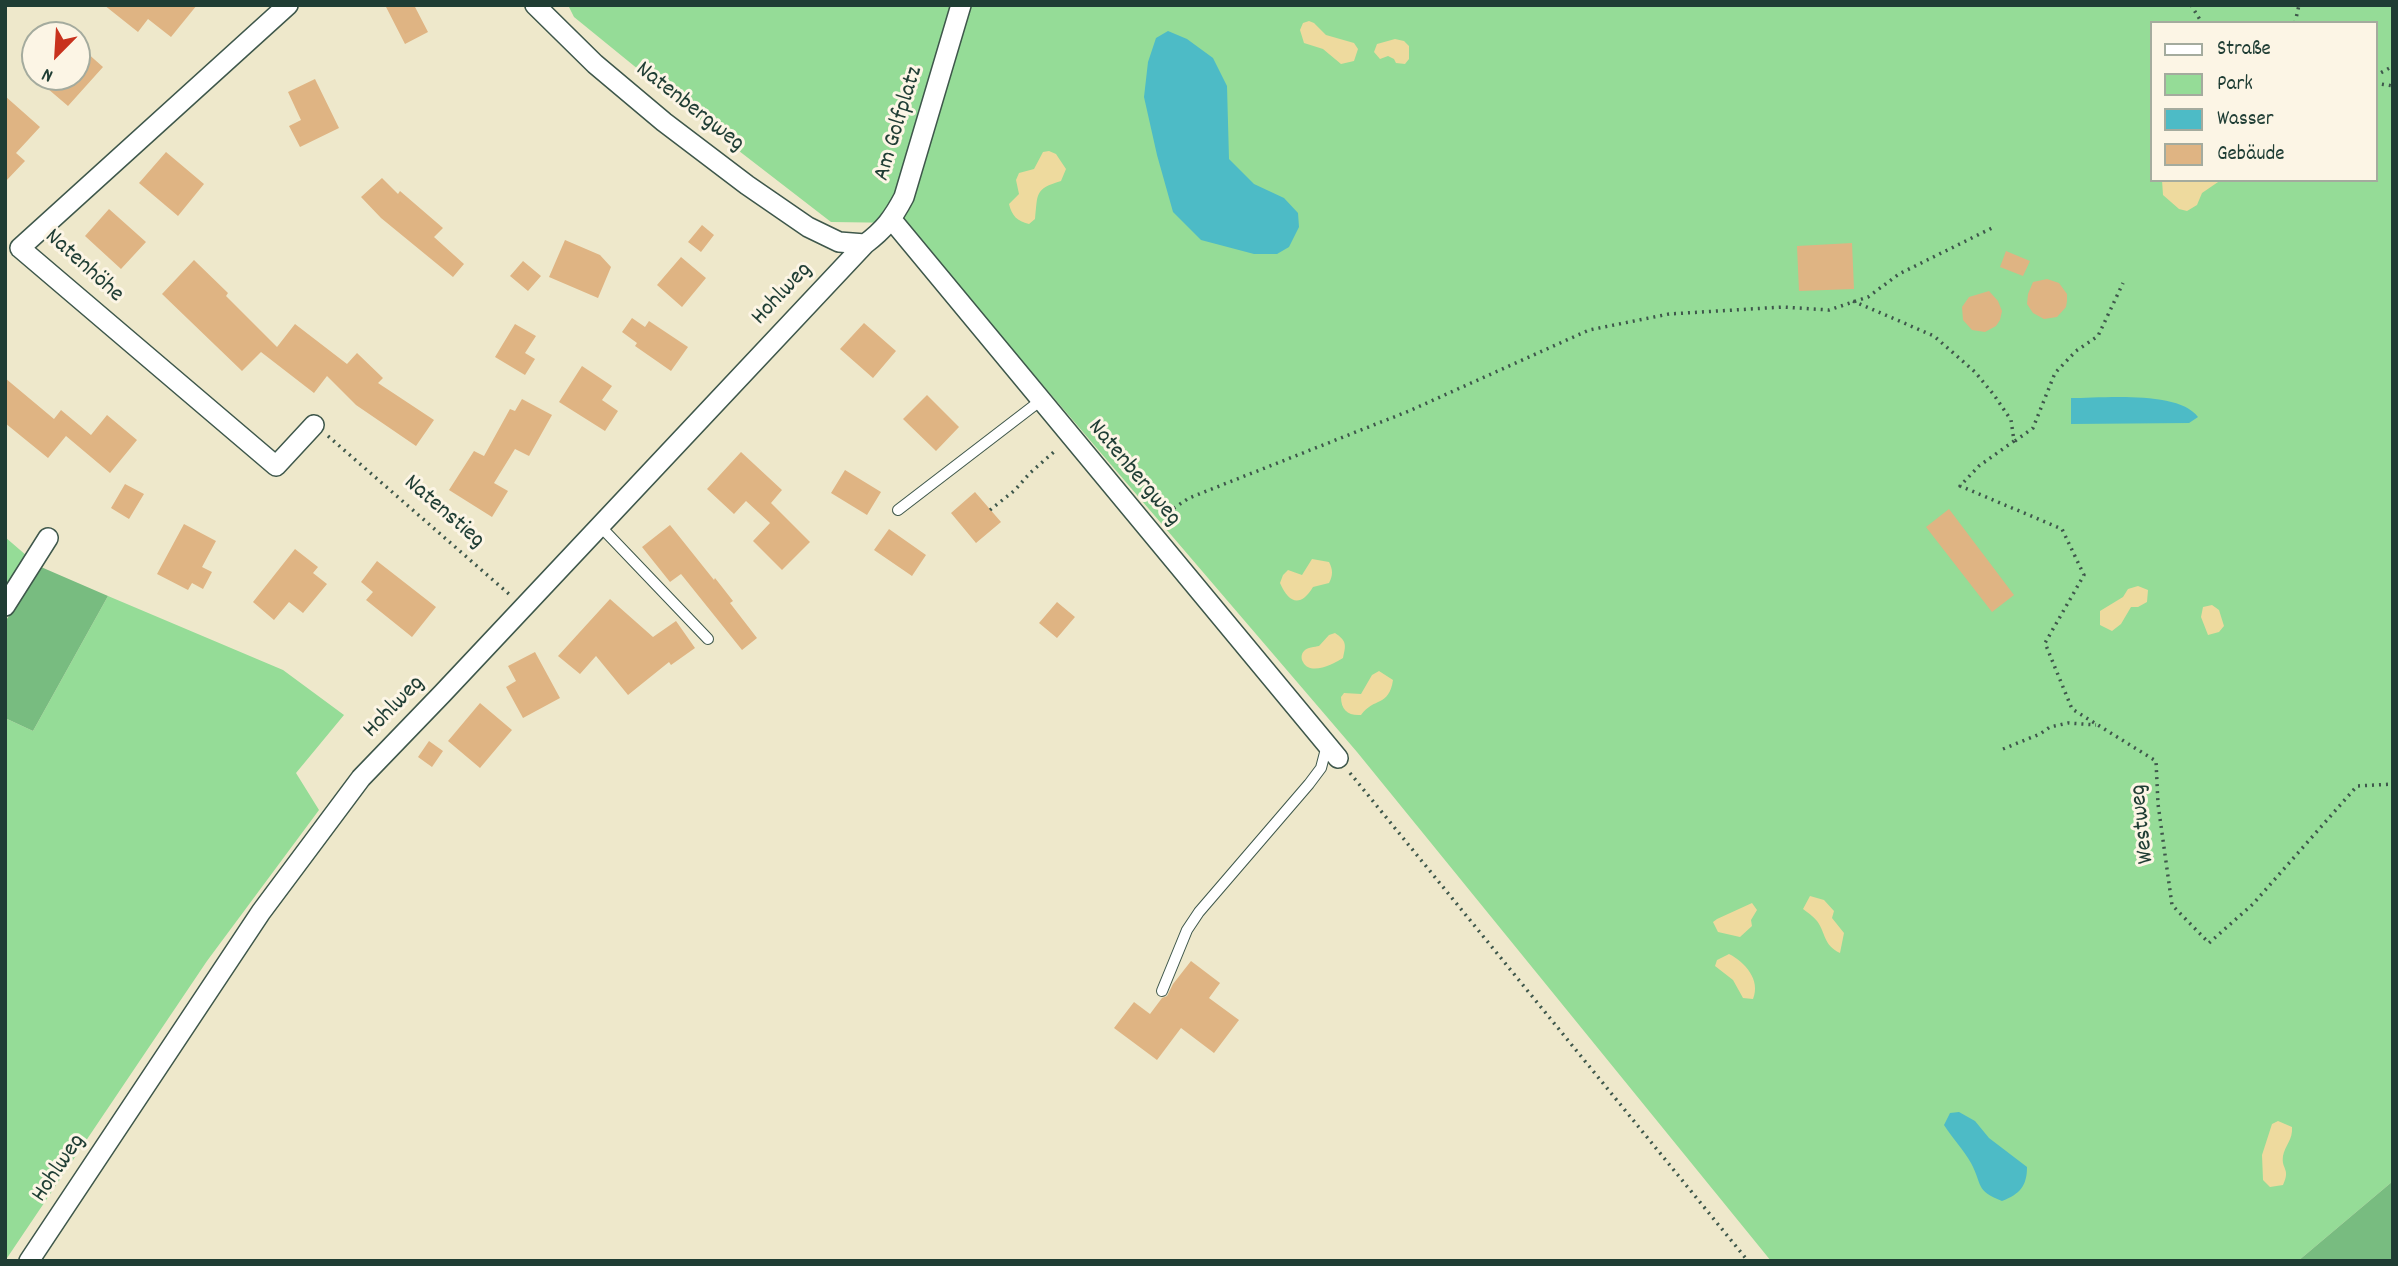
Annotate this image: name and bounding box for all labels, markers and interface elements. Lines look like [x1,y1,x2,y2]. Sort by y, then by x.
north arrow [21,21,91,91]
legend [2150,21,2377,182]
text: Straße [2217,35,2271,65]
street label: Natenbergweg [629,56,749,160]
text: N [38,60,58,88]
street label: Am Golfplatz [869,63,931,185]
text: Park [2217,70,2253,100]
text: Wasser [2217,105,2274,135]
text: Gebäude [2217,140,2285,170]
street label: Natenhöhe [37,224,129,310]
street label: Hohlweg [746,257,820,333]
street label: Natenbergweg [1080,415,1186,533]
street label: Natenstieg [397,470,489,556]
street label: Hohlweg [358,671,432,745]
street label: Westweg [2126,783,2162,865]
street label: Hohlweg [27,1129,93,1209]

